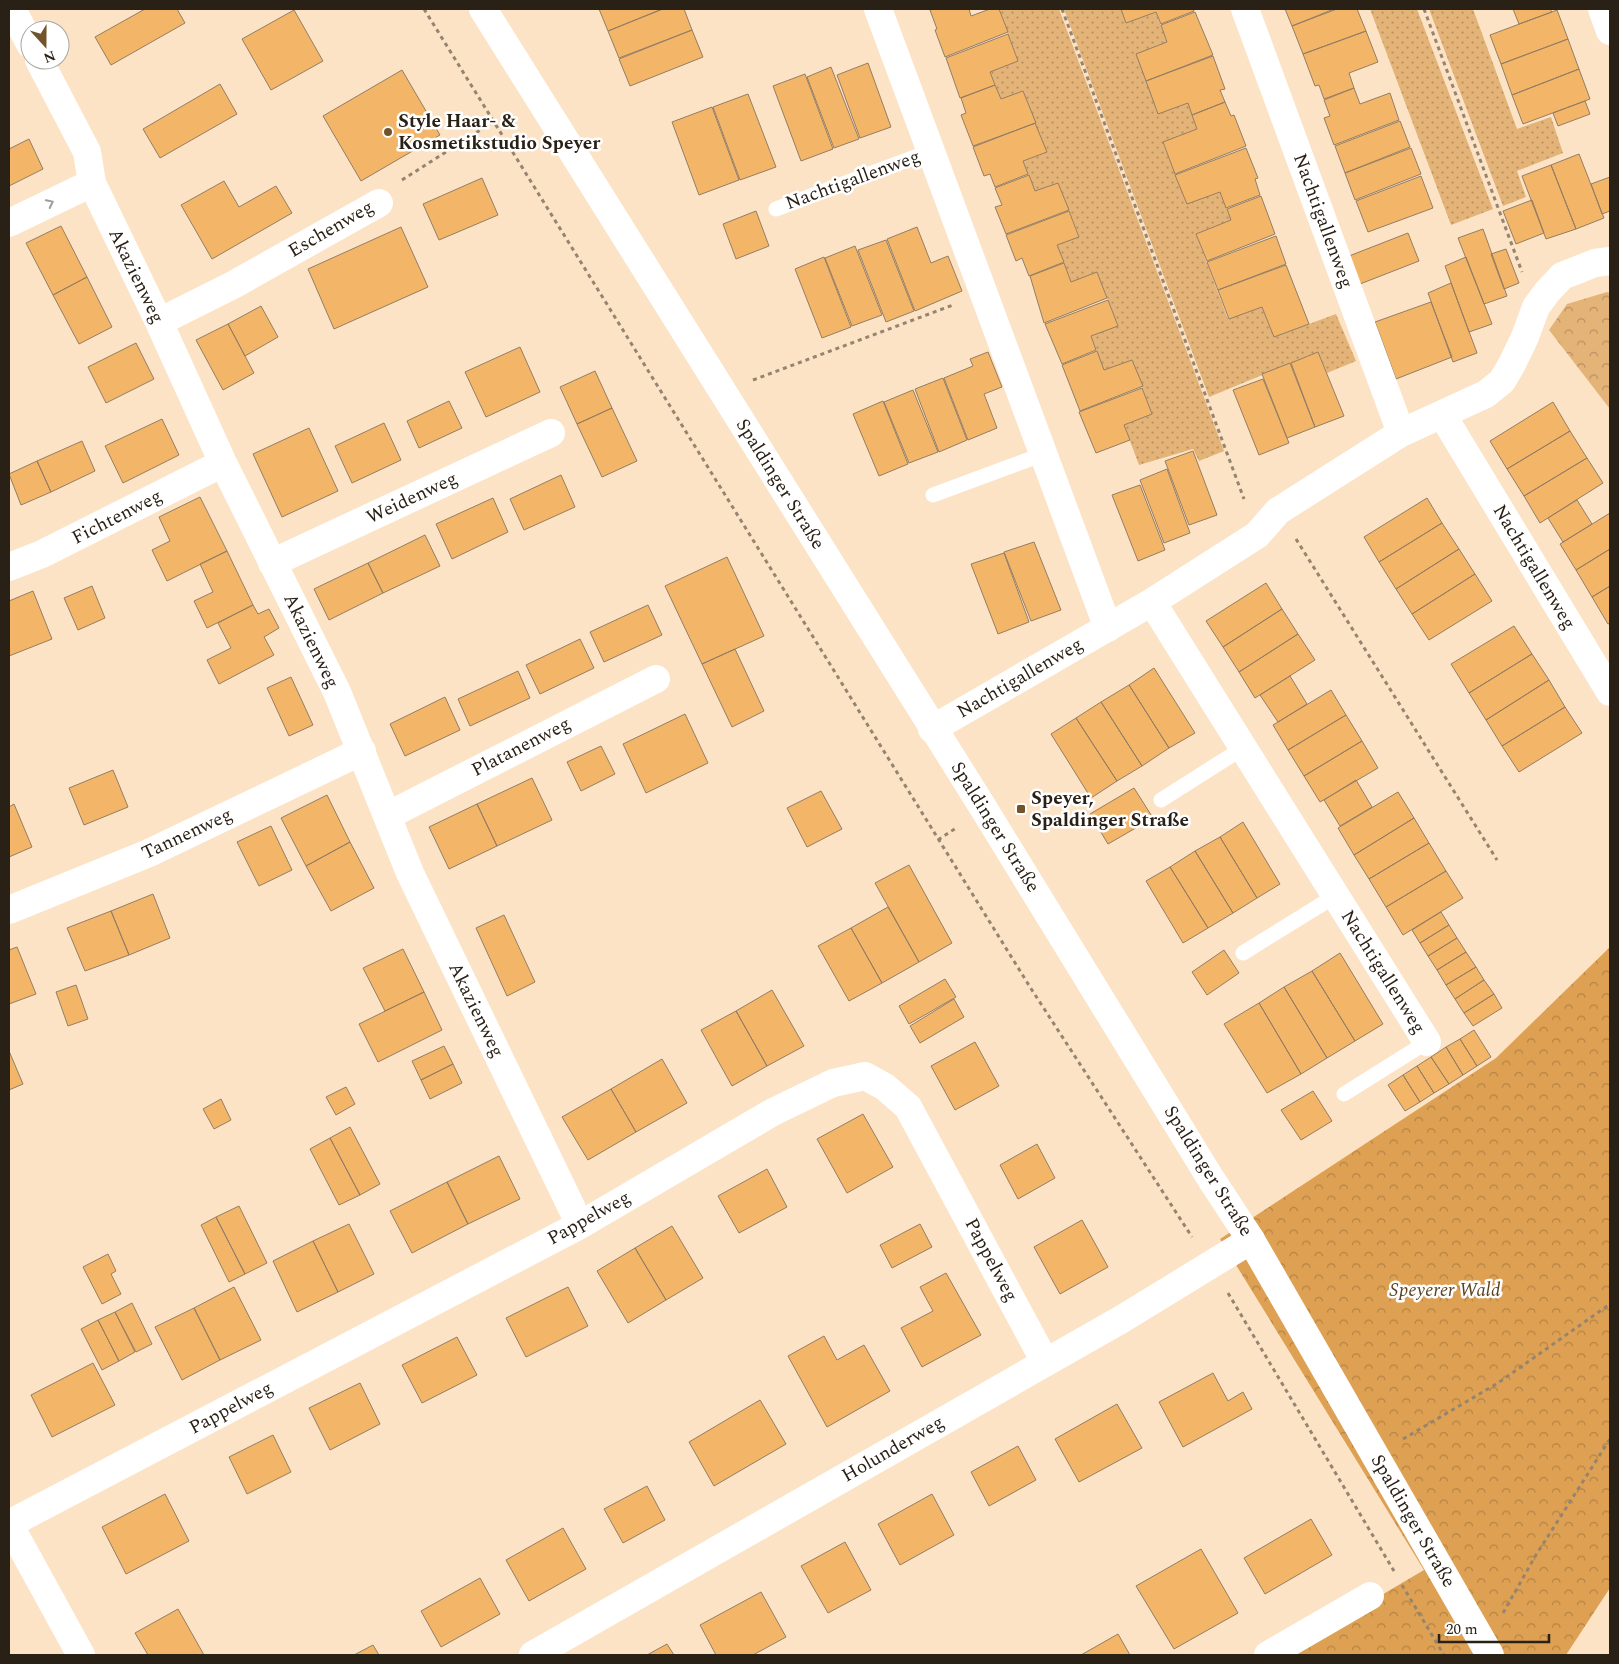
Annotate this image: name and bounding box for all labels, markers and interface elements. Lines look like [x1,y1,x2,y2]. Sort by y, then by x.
north arrow [20,20,70,70]
text: N [40,45,59,69]
place label: Style Haar- & Kosmetikstudio Speyer [398,107,601,158]
marker: Style Haar- & Kosmetikstudio Speyer [382,126,394,138]
street label: Nachtigallenweg [782,142,924,218]
street label: Nachtigallenweg [1285,150,1361,292]
street label: Eschenweg [283,193,379,265]
one-way arrow [45,199,54,209]
street label: Akazienweg [100,224,172,328]
street label: Spaldinger Straße [728,413,832,555]
street label: Weidenweg [361,464,463,532]
street label: Fichtenweg [67,482,167,552]
street label: Nachtigallenweg [1485,499,1583,635]
street label: Akazienweg [275,589,347,693]
street label: Nachtigallenweg [951,630,1089,726]
street label: Platanenweg [466,710,576,784]
street label: Spaldinger Straße [943,756,1047,898]
place label: Speyer, Spaldinger Straße [1031,784,1189,835]
street label: Tannenweg [137,800,237,868]
marker: Speyer, Spaldinger Straße [1015,803,1027,815]
street label: Nachtigallenweg [1333,904,1433,1040]
street label: Akazienweg [440,958,512,1062]
street label: Spaldinger Straße [1156,1100,1260,1242]
street label: Pappelweg [542,1183,636,1253]
street label: Pappelweg [957,1213,1025,1307]
park label: Speyerer Wald [1389,1276,1501,1305]
street label: Pappelweg [184,1374,278,1442]
street label: Holunderweg [836,1408,950,1490]
street label: Spaldinger Straße [1363,1449,1463,1593]
scale bar [1439,1612,1549,1644]
text: 20 m [1446,1618,1478,1641]

